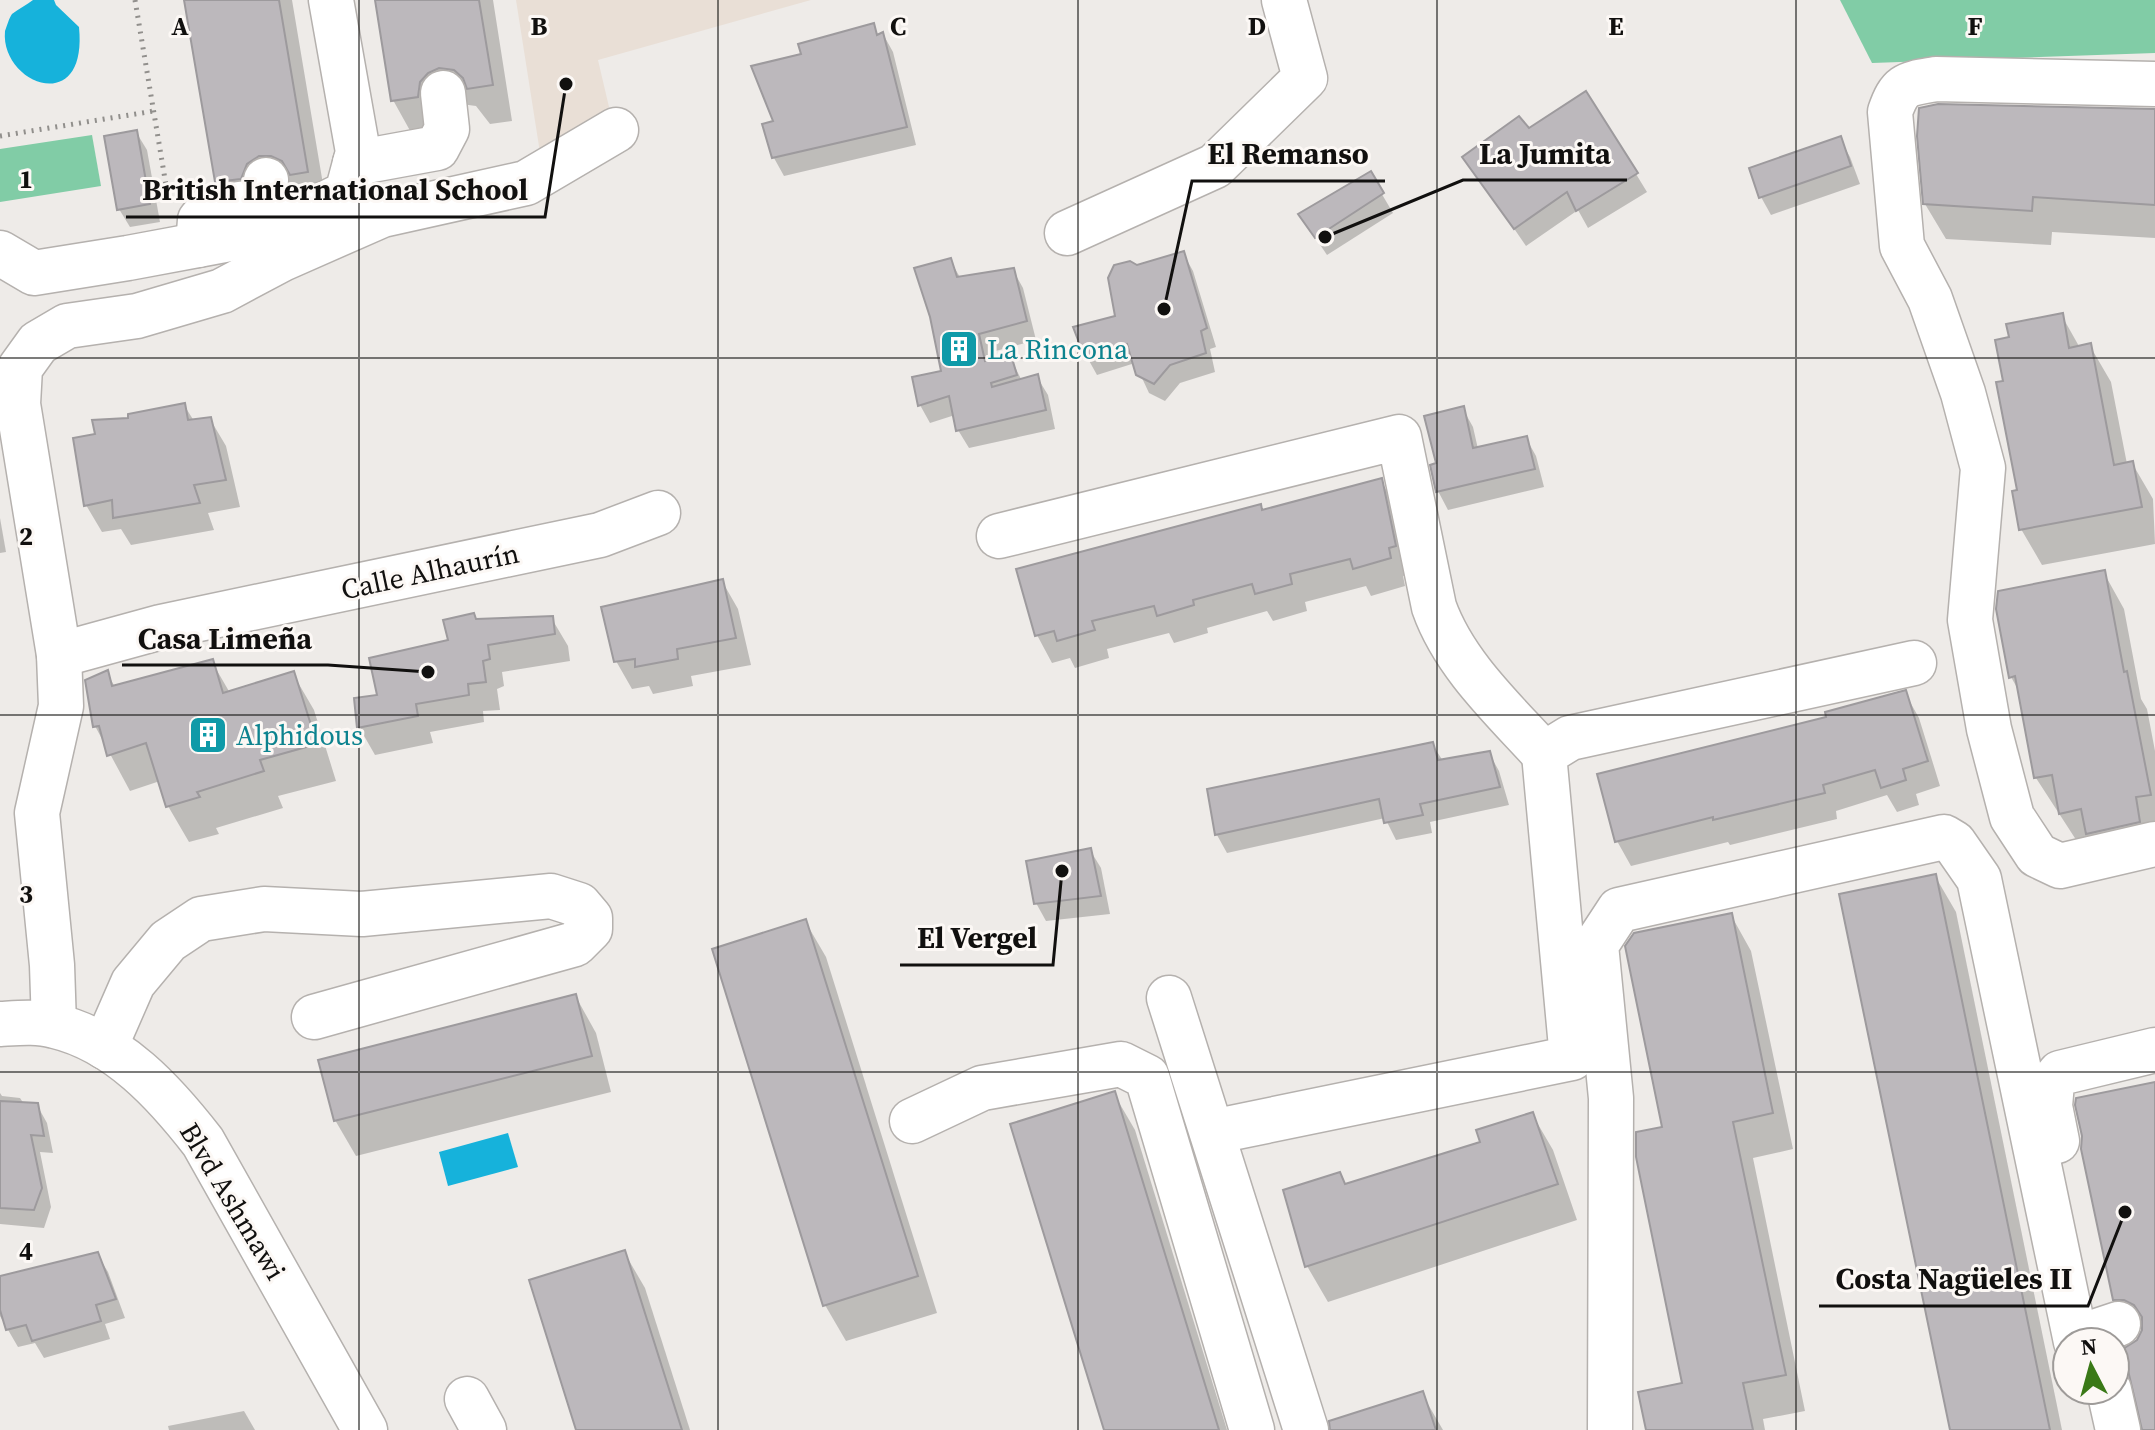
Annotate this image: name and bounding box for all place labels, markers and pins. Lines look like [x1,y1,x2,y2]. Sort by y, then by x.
callout: La Jumita [1463,126,1627,180]
callout: El Remanso [1192,127,1385,181]
callout: British International School [126,163,545,217]
building icon: La Rincona [938,328,980,370]
place label: La Rincona [987,330,1129,368]
callout: Casa Limeña [122,611,328,665]
building icon: Alphidous [187,714,229,756]
place label: Alphidous [236,716,363,754]
callout: El Vergel [900,911,1053,965]
callout: Costa Nagüeles II [1819,1252,2088,1306]

